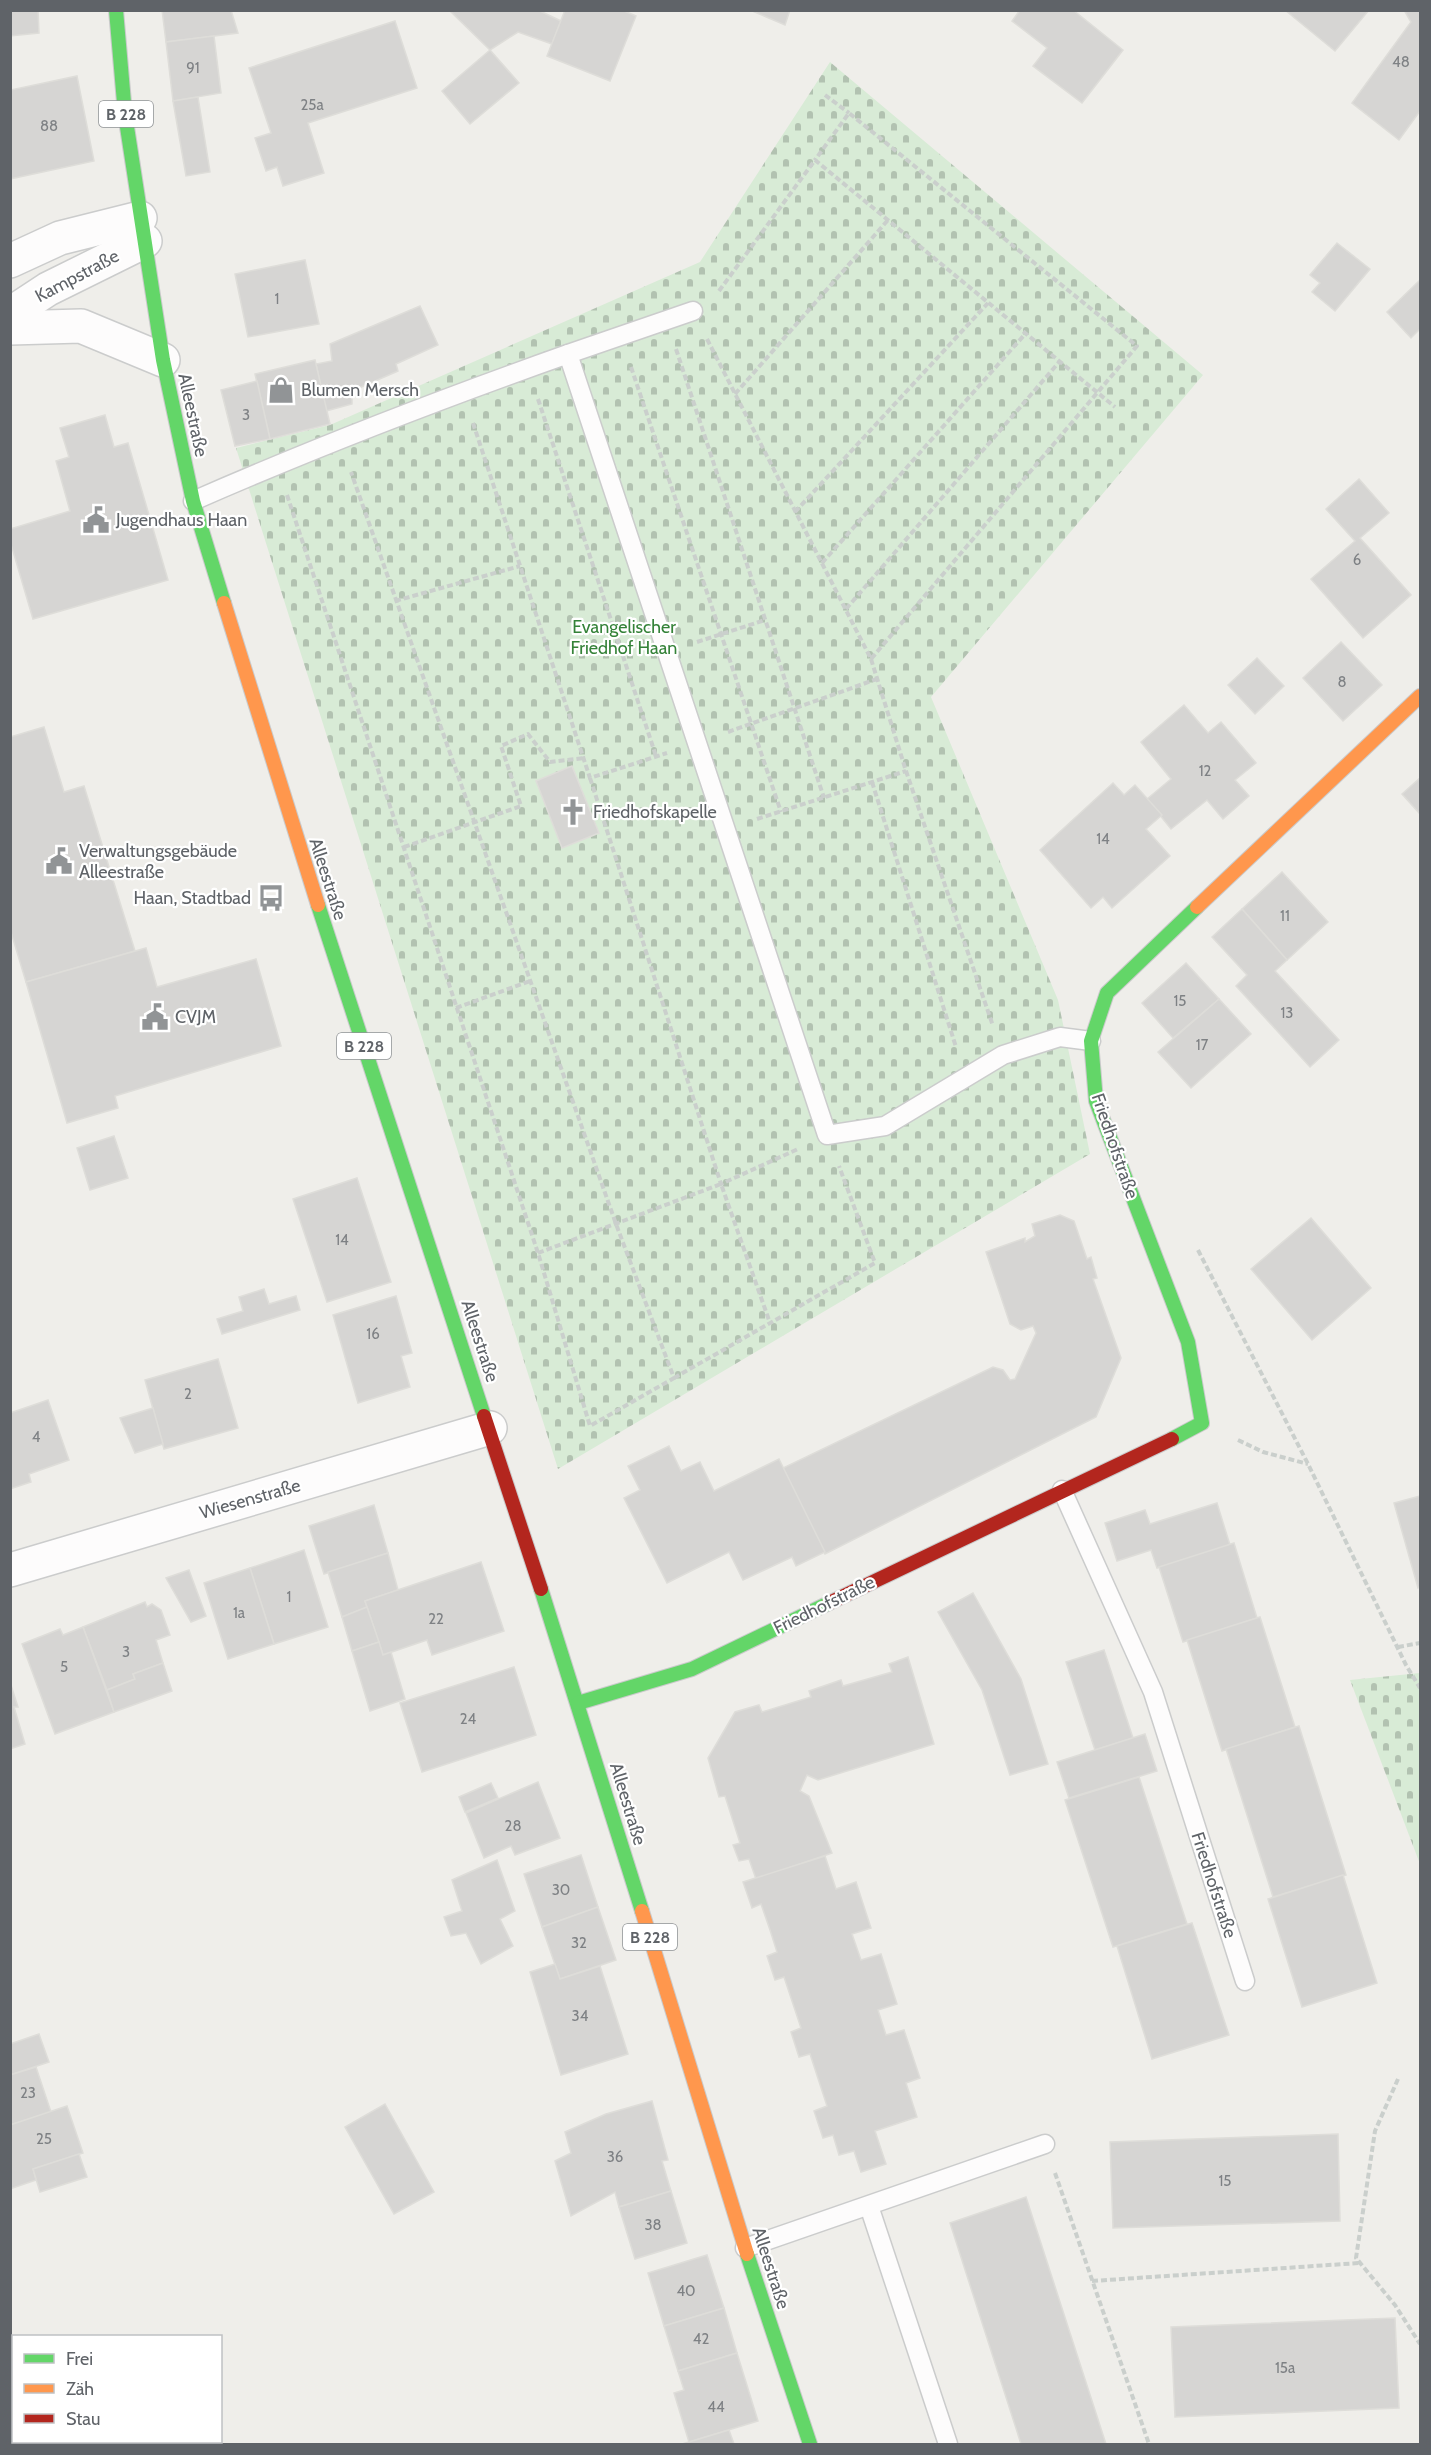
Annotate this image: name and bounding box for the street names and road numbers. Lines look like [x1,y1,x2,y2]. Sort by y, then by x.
road number: B 228 [99,101,153,127]
street label: Kampstraße [31,245,123,307]
street label: Alleestraße [173,371,213,459]
street label: Alleestraße [304,835,352,923]
road number: B 228 [337,1033,391,1059]
street label: Friedhofstraße [1087,1090,1143,1202]
street label: Alleestraße [456,1297,504,1385]
street label: Wiesenstraße [197,1474,303,1524]
street label: Friedhofstraße [770,1571,878,1639]
street label: Alleestraße [605,1760,651,1848]
street label: Friedhofstraße [1187,1829,1241,1941]
road number: B 228 [623,1924,677,1950]
street label: Alleestraße [747,2224,795,2312]

